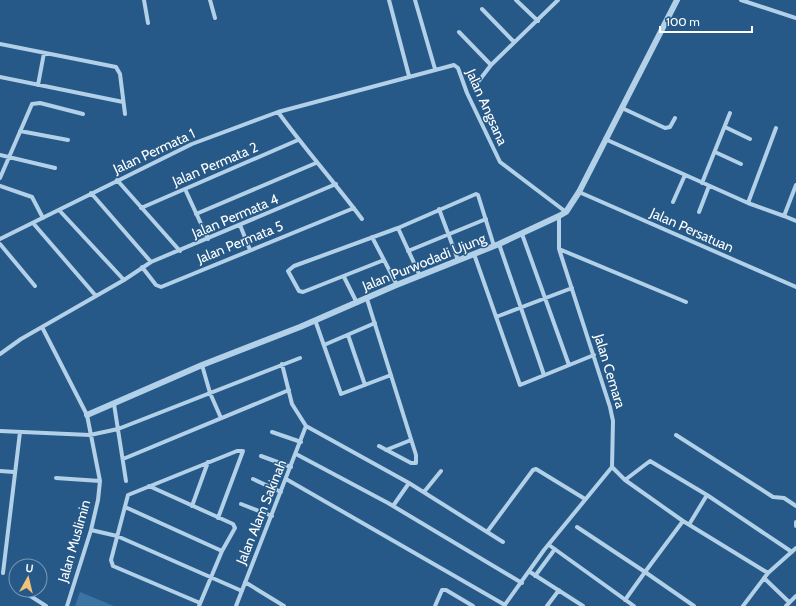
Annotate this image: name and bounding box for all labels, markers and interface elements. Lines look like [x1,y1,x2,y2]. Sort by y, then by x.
scale bar [660,8,752,34]
text: 100 m [666,14,700,29]
street label: Jalan Angsana [462,65,512,148]
street label: Jalan Permata 1 [109,124,198,178]
street label: Jalan Permata 2 [169,138,261,191]
street label: Jalan Permata 4 [188,190,281,243]
street label: Jalan Persatuan [647,203,737,257]
street label: Jalan Permata 5 [193,216,286,268]
street label: Jalan Purwodadi Ujung [358,229,490,295]
street label: Jalan Cemara [590,331,630,411]
street label: Jalan Alam Sakinah [231,457,290,568]
street label: Jalan Muslimin [53,498,94,585]
north arrow [8,558,48,598]
text: U [25,561,34,576]

